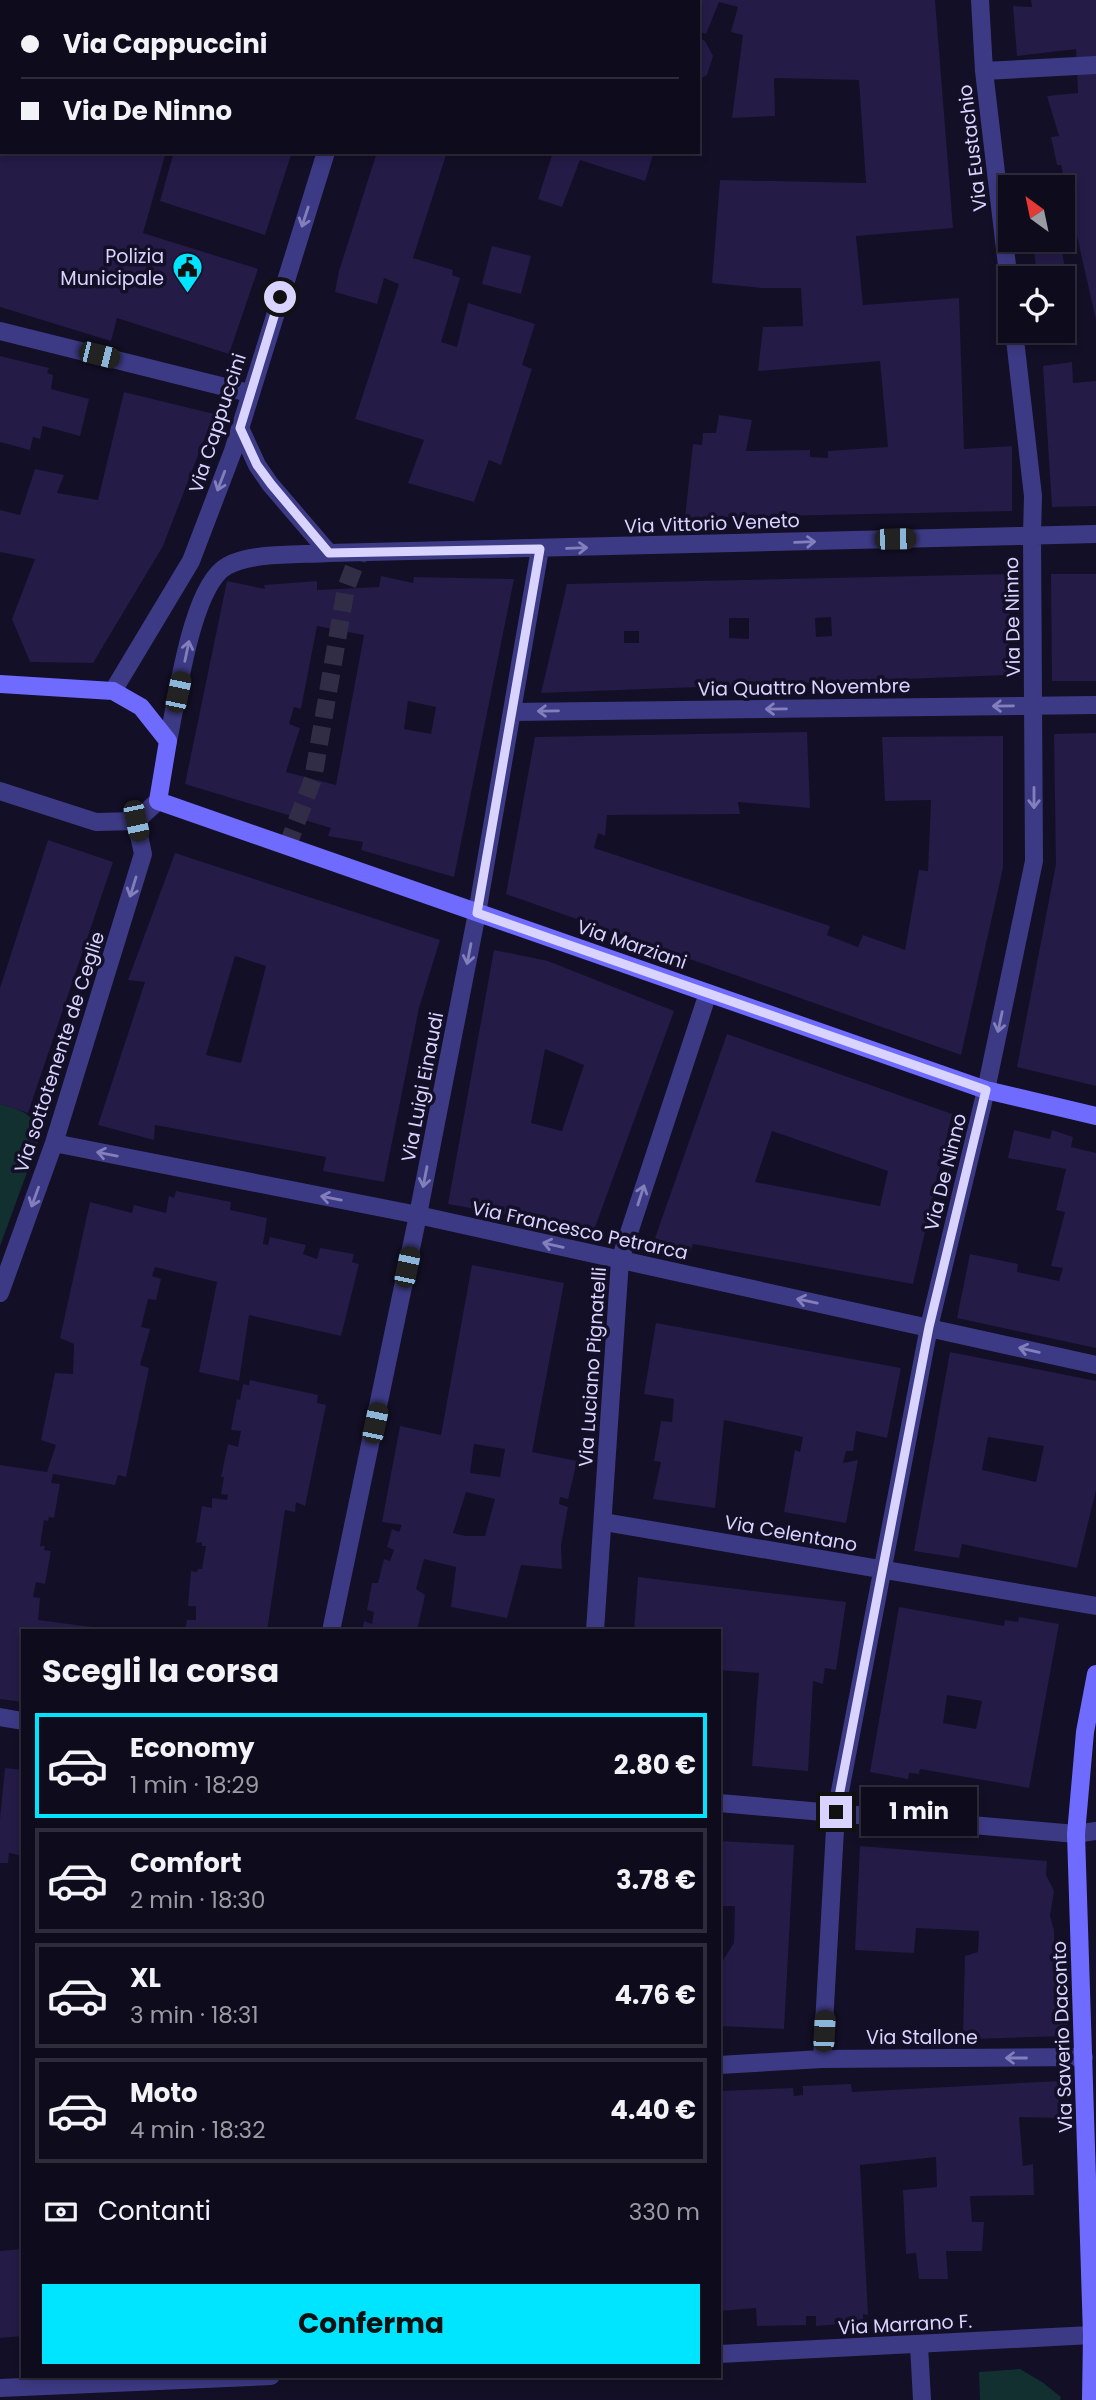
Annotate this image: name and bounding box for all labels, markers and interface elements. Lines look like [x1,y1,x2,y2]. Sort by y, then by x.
text: Via Cappuccini [63,26,267,62]
street label: Via Eustachio [951,83,994,213]
text: Via De Ninno [63,93,232,129]
north arrow [998,175,1074,252]
map controls [998,175,1075,343]
one-way arrow [298,206,310,228]
place label: Polizia Municipale [60,243,164,292]
public building icon: Polizia Municipale [170,250,204,294]
button: locate [998,266,1075,343]
route start [264,281,296,313]
car [77,340,122,370]
street label: Via Cappuccini [182,350,253,496]
one-way arrow [214,469,227,491]
street label: Via Vittorio Veneto [624,507,800,540]
car [874,528,917,550]
one-way arrow [793,535,816,548]
one-way arrow [565,541,588,555]
street label: Via De Ninno [998,557,1027,677]
one-way arrow [181,640,195,663]
car [164,669,193,715]
street label: Via Quattro Novembre [697,672,911,703]
one-way arrow [992,699,1015,713]
one-way arrow [765,702,788,715]
one-way arrow [537,704,560,718]
one-way arrow [1027,787,1041,810]
car [122,798,151,844]
one-way arrow [125,876,138,898]
street label: Via Marziani [573,913,690,976]
street label: Via sottotenente de Ceglie [8,928,111,1176]
one-way arrow [462,942,476,965]
street label: Via Luigi Einaudi [395,1010,450,1164]
one-way arrow [993,1010,1007,1033]
street label: Via De Ninno [918,1111,973,1234]
one-way arrow [96,1146,119,1160]
one-way arrow [418,1165,432,1188]
one-way arrow [636,1185,648,1207]
one-way arrow [27,1186,40,1208]
one-way arrow [320,1190,343,1204]
street label: Via Francesco Petrarca [469,1194,690,1267]
one-way arrow [542,1238,565,1252]
car [393,1244,422,1290]
street label: Via Luciano Pignatelli [572,1266,613,1468]
one-way arrow [796,1294,819,1307]
one-way arrow [1018,1343,1041,1357]
car [361,1400,390,1446]
street label: Via Celentano [722,1509,860,1558]
text: Scegli la corsa [42,1648,279,1693]
text: Economy [130,1730,254,1766]
icon: car [46,1734,109,1797]
text: 2.80 € [614,1747,696,1783]
text: 1 min · 18:29 [130,1769,259,1801]
callout: 1 min [860,1787,976,1836]
text: 1 min [889,1795,949,1827]
route end [820,1796,852,1828]
text: Comfort [130,1845,242,1881]
icon: car [46,1849,109,1912]
text: 3.78 € [616,1862,696,1898]
text: 2 min · 18:30 [130,1884,265,1916]
street label: Via Saverio Daconto [1046,1941,1079,2133]
text: XL [130,1960,161,1996]
icon: car [46,1964,109,2027]
text: 4.76 € [614,1977,696,2013]
text: 3 min · 18:31 [130,1999,259,2031]
car [813,2009,836,2053]
street label: Via Stallone [866,2024,978,2051]
one-way arrow [1004,2051,1027,2065]
text: Moto [130,2075,198,2111]
icon: car [46,2079,109,2142]
text: 4.40 € [610,2092,696,2128]
text: 4 min · 18:32 [130,2114,265,2146]
icon: cash [42,2193,80,2231]
text: Contanti [98,2193,211,2229]
text: 330 m [629,2196,700,2228]
button: Conferma [42,2284,700,2364]
street label: Via Marrano F. [837,2307,973,2342]

